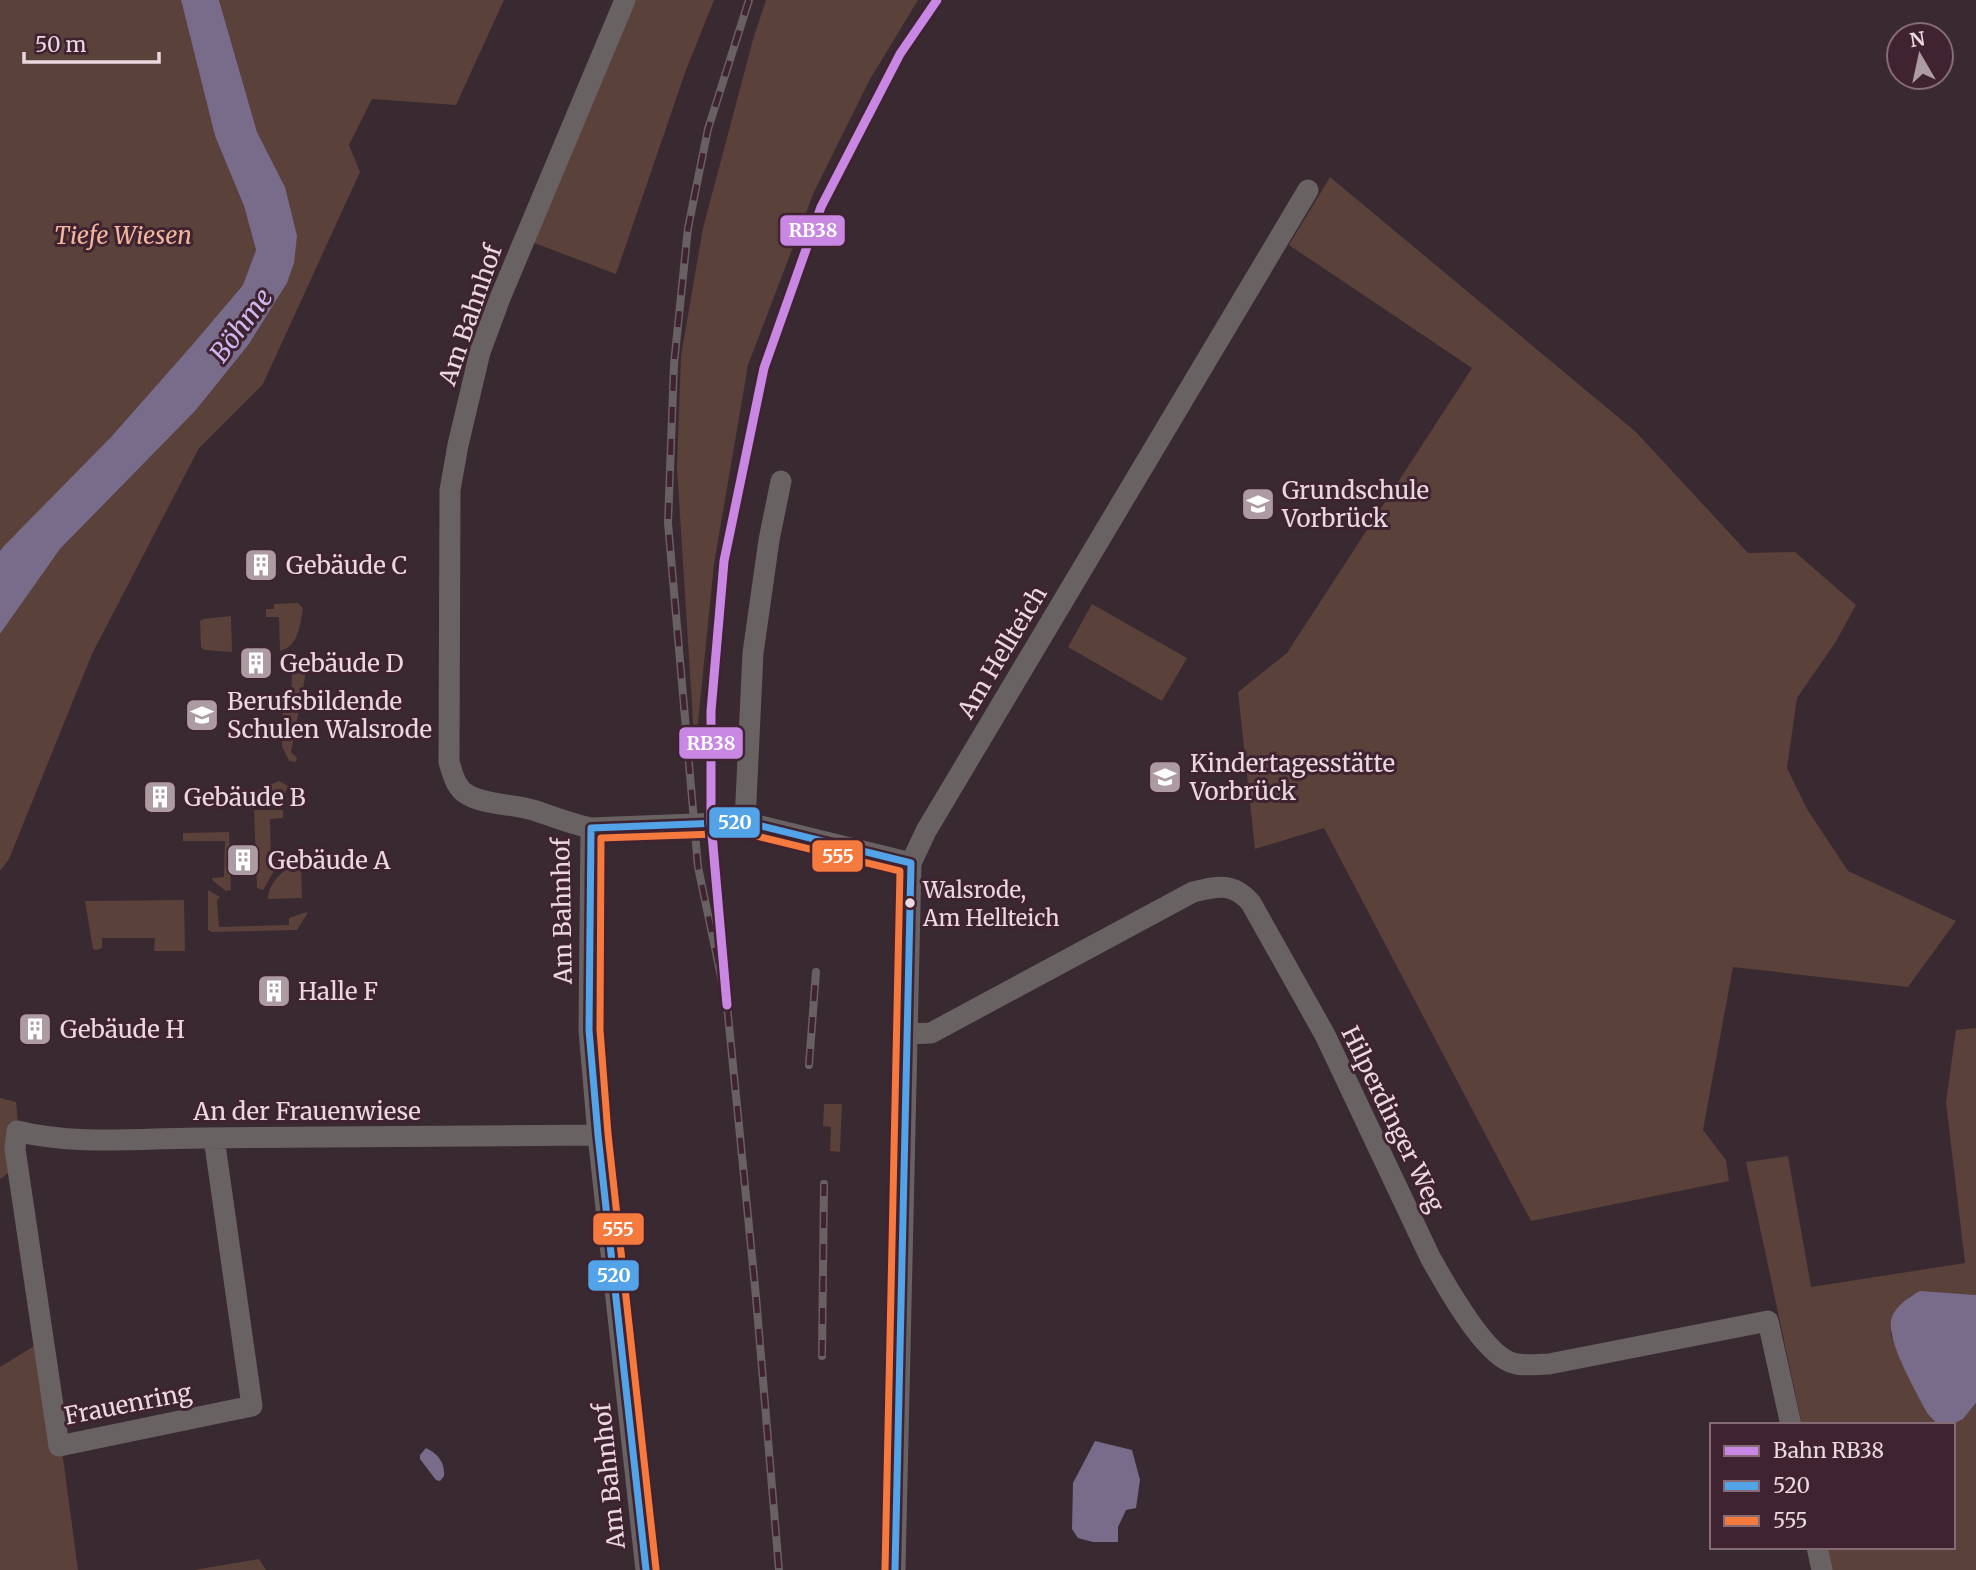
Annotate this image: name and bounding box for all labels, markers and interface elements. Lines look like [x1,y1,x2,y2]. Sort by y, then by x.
scale bar [24,21,159,65]
north arrow [1885,21,1955,91]
text: N [1908,26,1927,52]
text: 50 m [35,31,86,58]
line badge: RB38 [779,214,846,247]
text: RB38 [788,218,838,242]
park label: Tiefe Wiesen [54,220,192,251]
street label: Am Bahnhof [431,240,509,390]
water label: Böhme [203,281,279,369]
place label: Grundschule Vorbrück [1281,475,1429,534]
school or university icon: Grundschule Vorbrück [1239,485,1277,523]
building icon: Gebäude C [242,546,280,584]
place label: Gebäude C [286,550,407,581]
street label: Am Hellteich [950,580,1054,725]
building icon: Gebäude D [237,644,275,682]
place label: Gebäude D [280,648,404,679]
place label: Berufsbildende Schulen Walsrode [227,686,432,745]
school or university icon: Berufsbildende Schulen Walsrode [183,696,221,734]
line badge: RB38 [678,726,744,760]
text: RB38 [686,731,736,755]
place label: Kindertagesstätte Vorbrück [1189,748,1395,807]
school or university icon: Kindertagesstätte Vorbrück [1146,758,1184,796]
building icon: Gebäude B [141,778,179,816]
place label: Gebäude B [184,782,306,813]
line badge: 520 [708,806,761,839]
text: 520 [718,810,752,834]
street label: Am Bahnhof [545,837,579,985]
line badge: 555 [811,839,864,873]
building icon: Gebäude A [224,841,262,879]
text: 555 [822,844,854,868]
place label: Gebäude A [268,845,391,876]
place label: Walsrode, Am Hellteich [922,876,1060,932]
marker: Walsrode, Am Hellteich [903,896,917,910]
building icon: Halle F [255,972,293,1010]
place label: Halle F [298,976,378,1007]
building icon: Gebäude H [16,1010,54,1048]
place label: Gebäude H [60,1014,185,1045]
street label: Hilperdinger Weg [1335,1021,1452,1218]
street label: An der Frauenwiese [192,1096,421,1127]
line badge: 555 [592,1212,645,1246]
text: 555 [602,1217,634,1241]
line badge: 520 [587,1259,640,1292]
text: 520 [597,1263,631,1287]
street label: Frauenring [62,1376,195,1432]
street label: Am Bahnhof [586,1401,632,1551]
legend [1710,1423,1955,1549]
text: Bahn RB38 [1773,1437,1884,1464]
text: 520 [1773,1472,1810,1499]
text: 555 [1773,1507,1808,1534]

